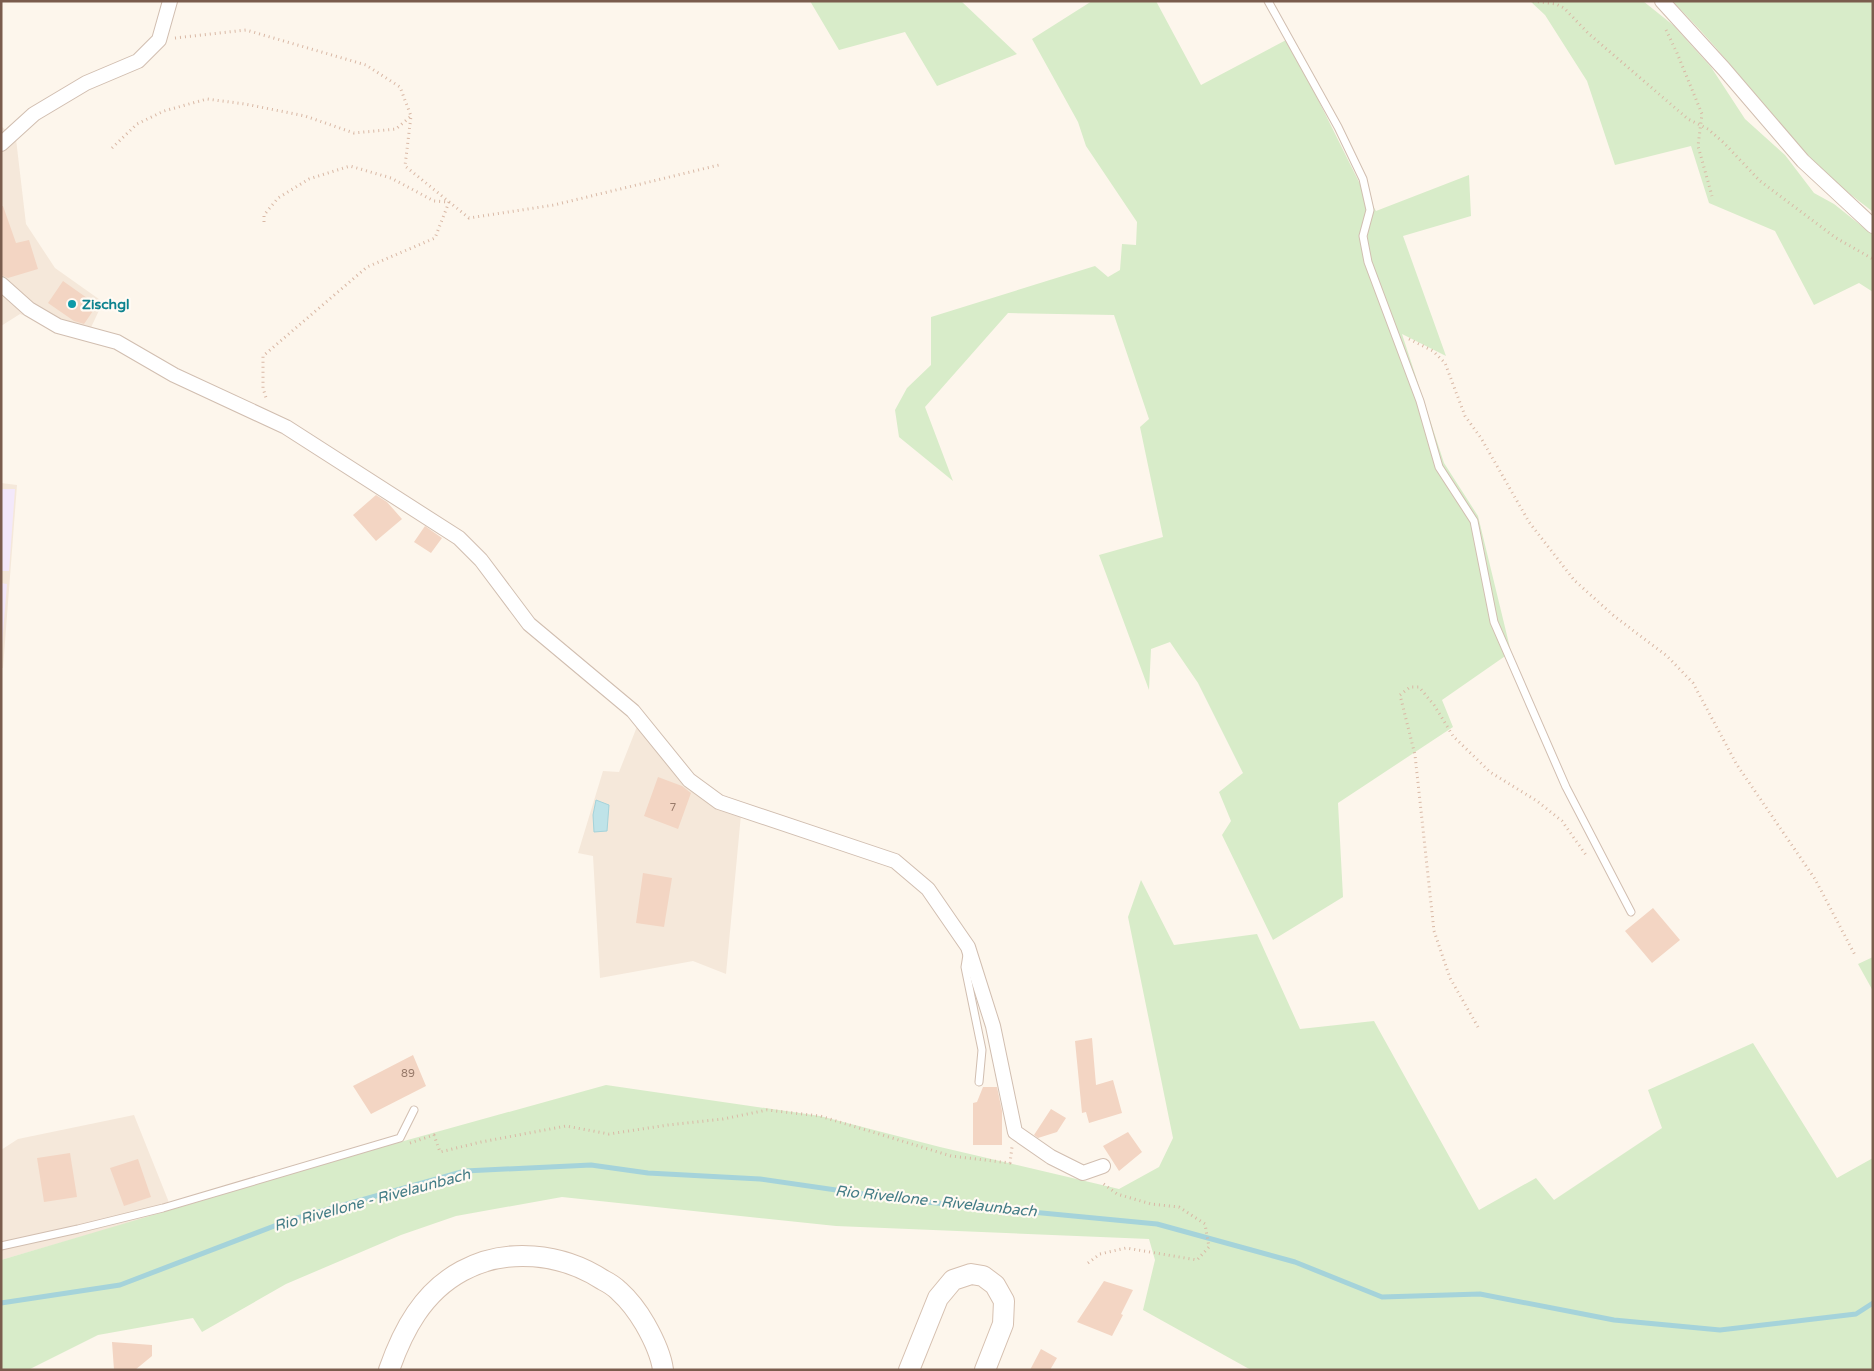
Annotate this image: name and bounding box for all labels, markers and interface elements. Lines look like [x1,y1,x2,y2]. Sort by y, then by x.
place label: Zischgl [82,296,129,313]
marker: Zischgl [66,298,78,310]
house number: 7 [670,801,677,814]
house number: 89 [401,1067,415,1080]
water label: Rio Rivellone - Rivelaunbach [272,1165,473,1235]
water label: Rio Rivellone - Rivelaunbach [834,1181,1038,1221]

